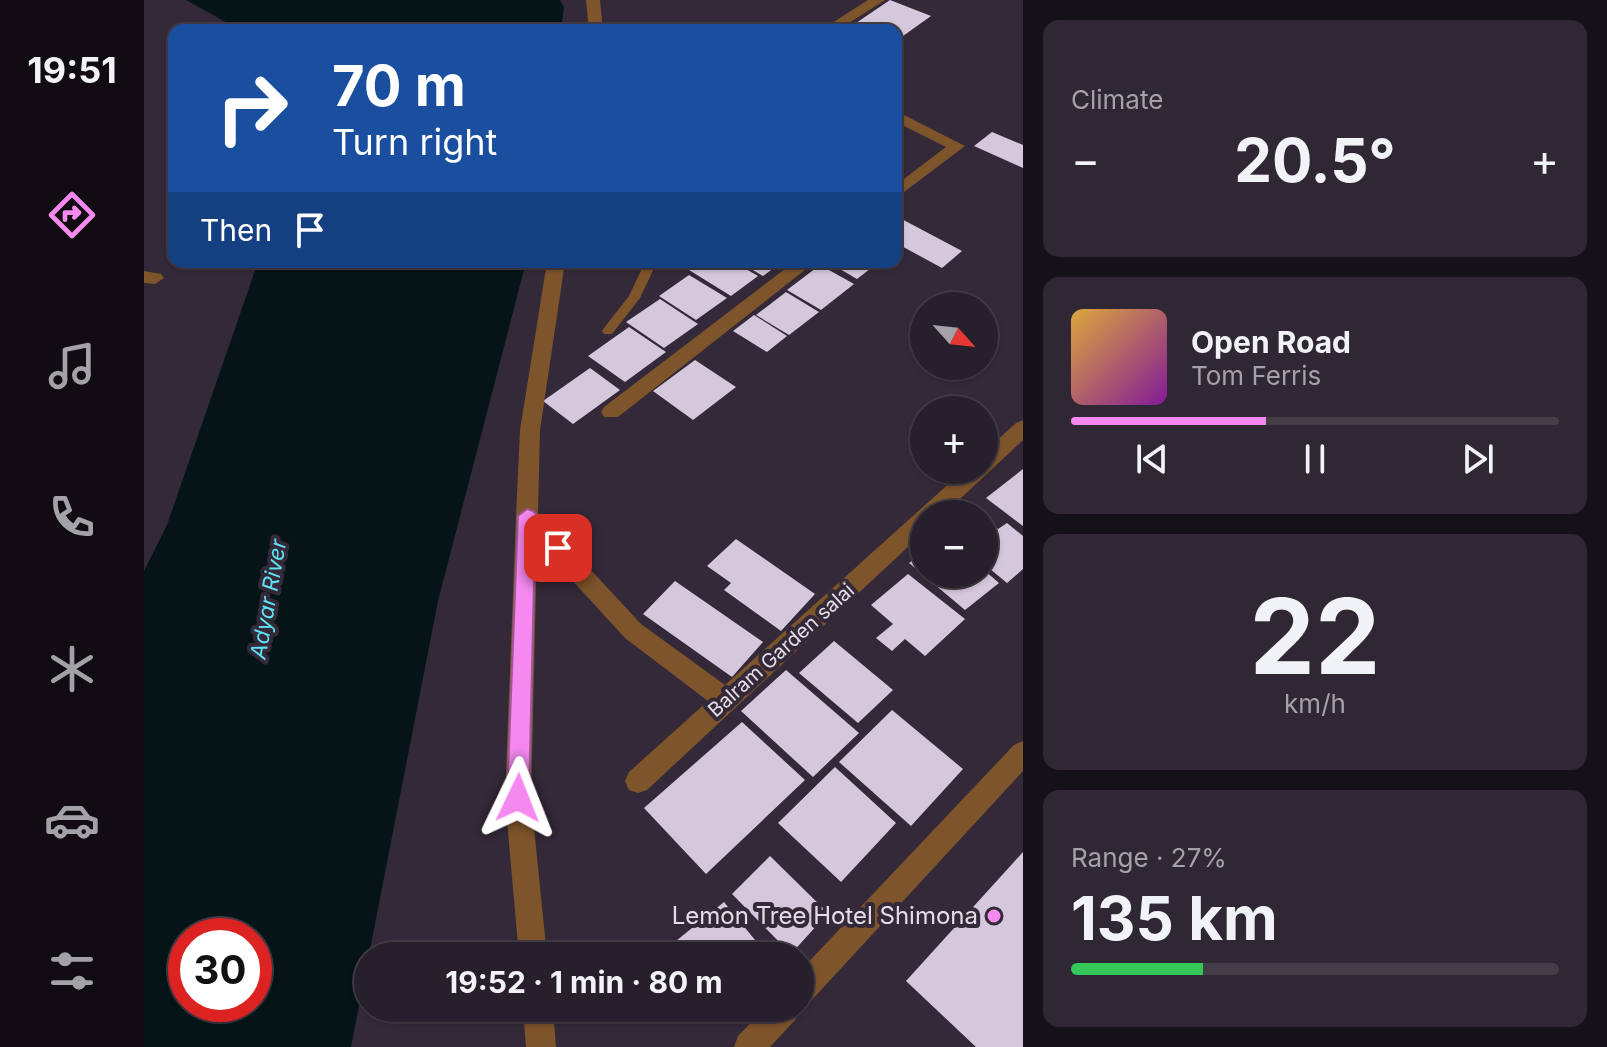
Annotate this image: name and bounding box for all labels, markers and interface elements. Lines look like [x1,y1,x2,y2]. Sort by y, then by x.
text: 19:51 [27,48,117,92]
text: 70 m [332,52,466,120]
icon: right [200,56,304,160]
text: Climate [1071,84,1163,115]
text: Turn right [332,120,497,164]
text: 20.5° [1234,124,1396,196]
text: − [1071,133,1100,187]
text: + [1530,133,1559,187]
icon: directions [44,187,100,243]
icon: arrive [288,208,332,252]
text: Then [200,212,272,248]
north arrow [910,292,998,380]
map controls [910,292,998,588]
text: Open Road [1191,324,1351,360]
icon: music [44,338,100,394]
text: Tom Ferris [1191,360,1321,391]
button: + [910,396,998,484]
icon: previous [1130,437,1174,481]
icon: pause [1293,437,1337,481]
icon: next [1456,437,1500,481]
icon: phone [44,489,100,545]
button: − [910,500,998,588]
pin [524,514,592,582]
icon: arrive [536,526,580,570]
water label: Adyar River [245,536,291,662]
text: 22 [1249,573,1381,699]
street label: Balram Garden salai [703,578,859,722]
icon: climate [44,641,100,697]
text: km/h [1284,688,1346,719]
position arrow [476,756,560,840]
icon: car [44,792,100,848]
text: Range · 27% [1071,842,1227,873]
text: 135 km [1071,882,1278,954]
place label: Lemon Tree Hotel Shimona [672,901,978,930]
marker: Lemon Tree Hotel Shimona [985,907,1003,925]
speed limit sign: 30 [168,918,272,1022]
icon: filters [44,943,100,999]
text: 19:52 · 1 min · 80 m [445,964,723,1000]

